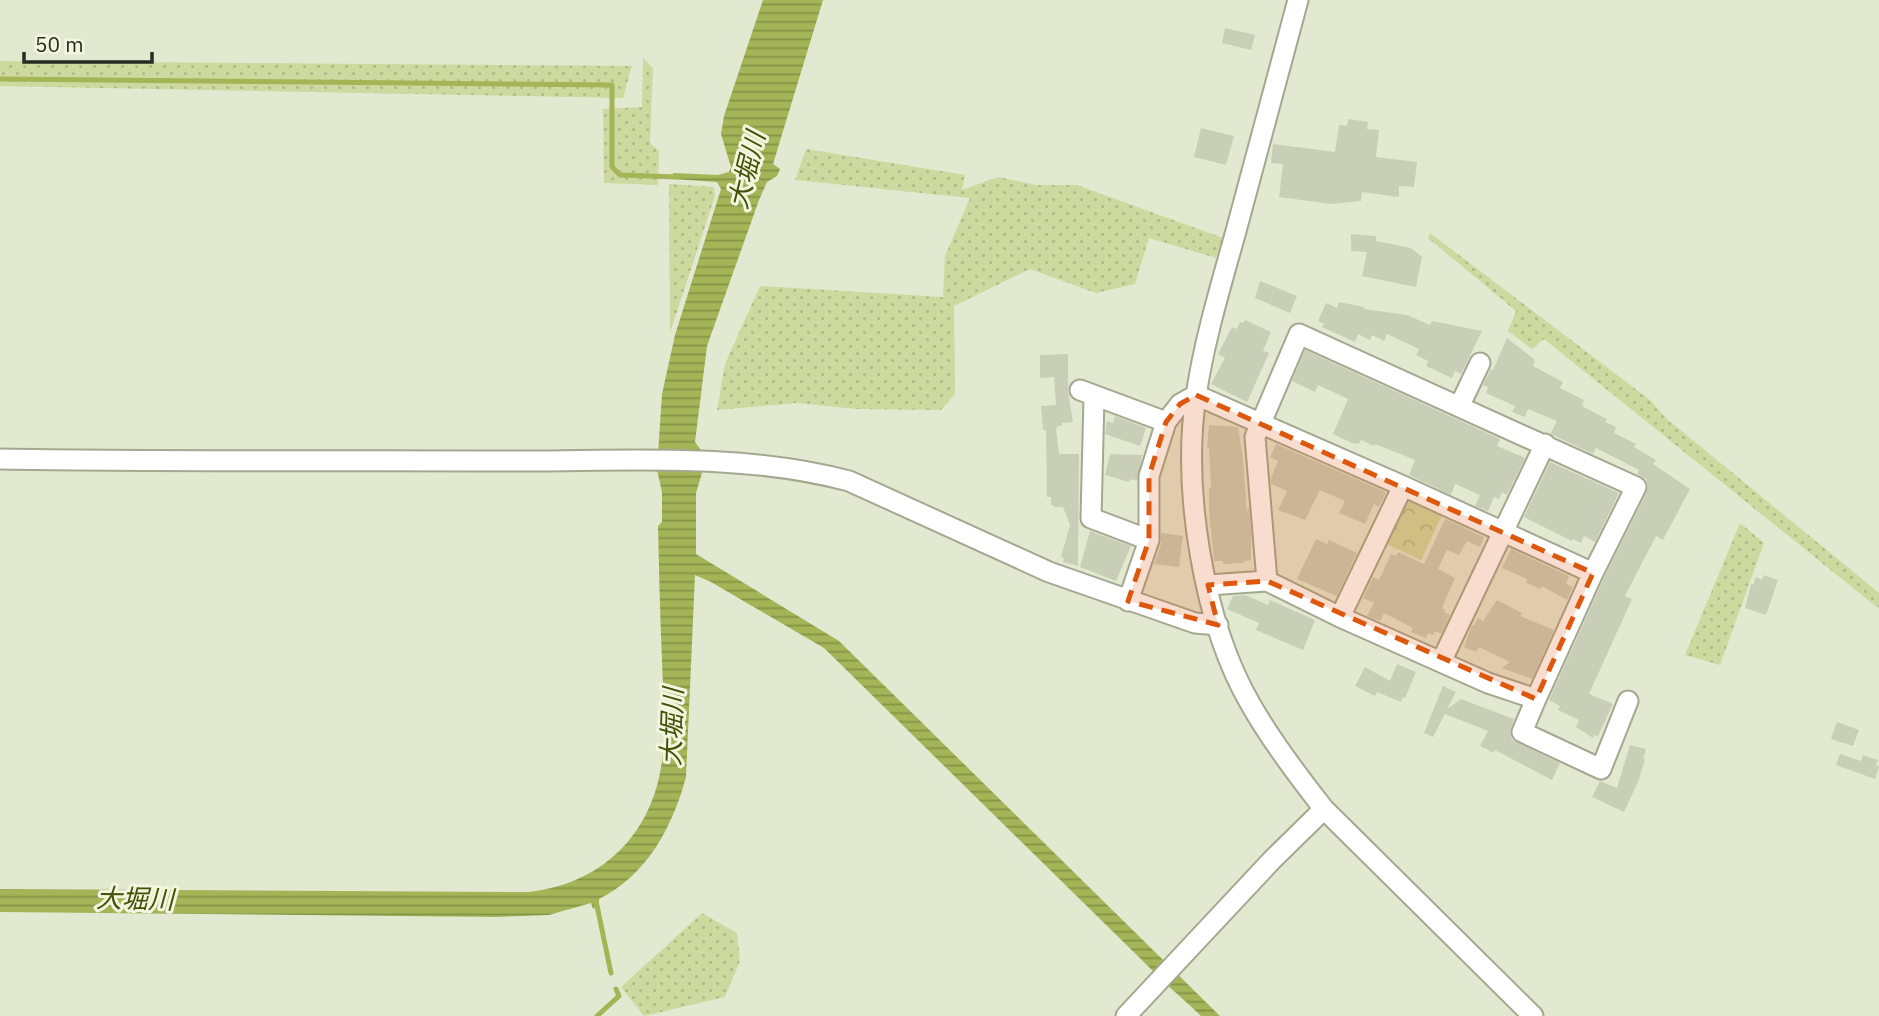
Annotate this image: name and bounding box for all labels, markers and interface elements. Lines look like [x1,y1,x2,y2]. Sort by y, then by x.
scale bar [24,21,152,65]
text: 50 m [35,30,84,58]
water label: 大堀川 [720,125,773,212]
water label: 大堀川 [653,684,689,767]
water label: 大堀川 [96,880,177,916]

